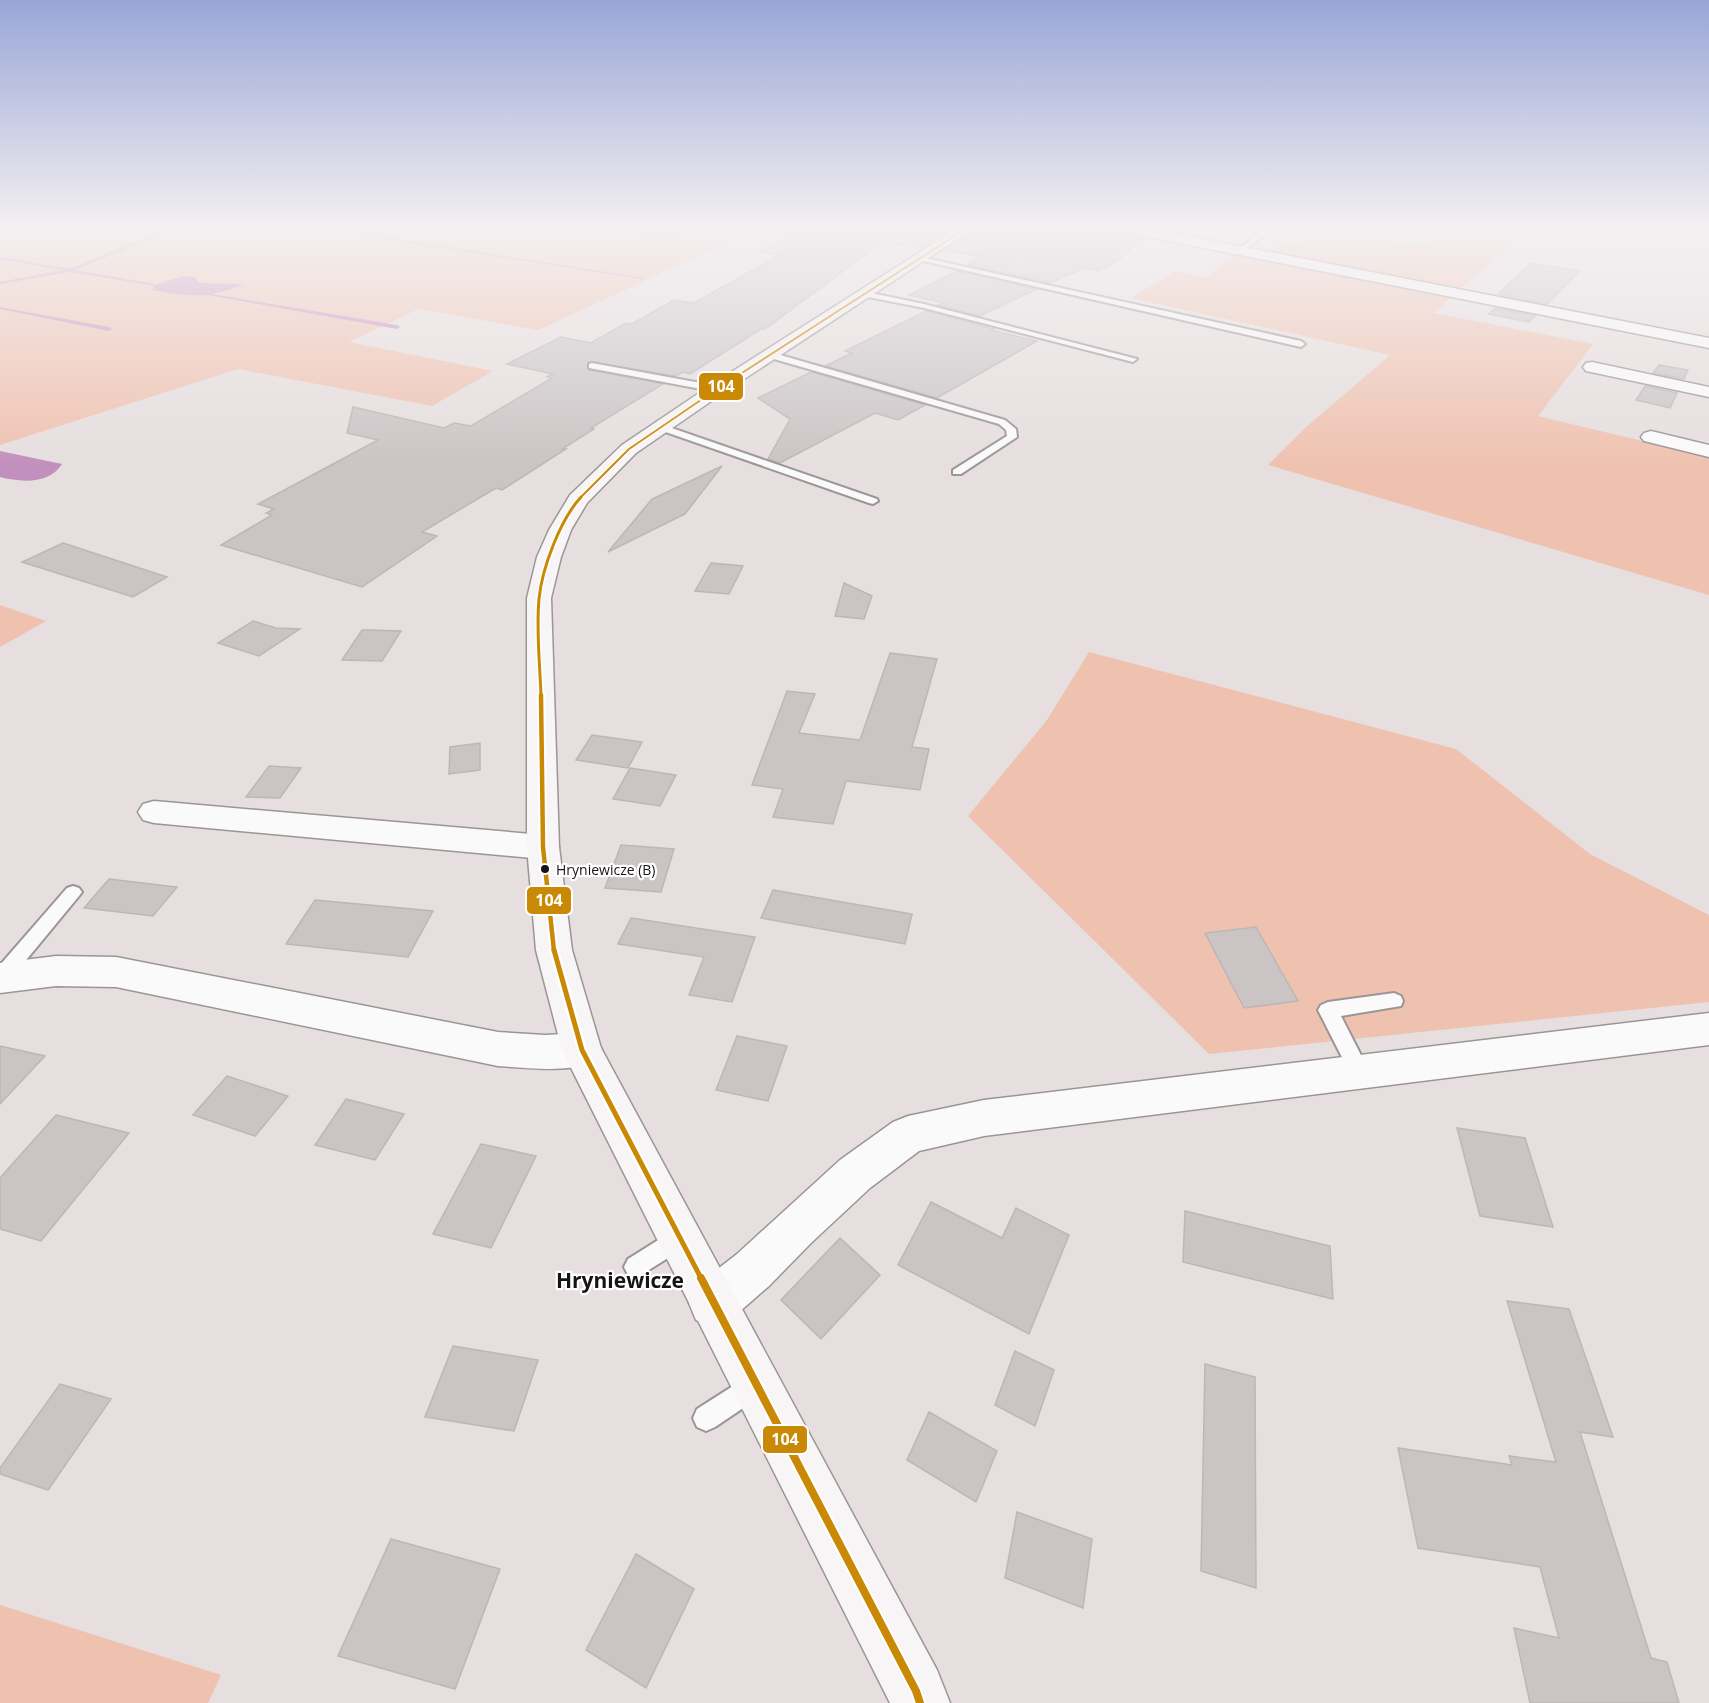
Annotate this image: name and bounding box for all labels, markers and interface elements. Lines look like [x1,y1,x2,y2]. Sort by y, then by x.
line badge: 104 [698,372,744,401]
text: 104 [707,375,735,397]
place label: Hryniewicze (B) [556,860,656,879]
marker: Hryniewicze (B) [539,863,551,875]
line badge: 104 [526,886,572,915]
text: 104 [535,889,563,911]
district label: Hryniewicze [556,1266,684,1294]
line badge: 104 [762,1425,808,1454]
text: 104 [771,1428,799,1450]

